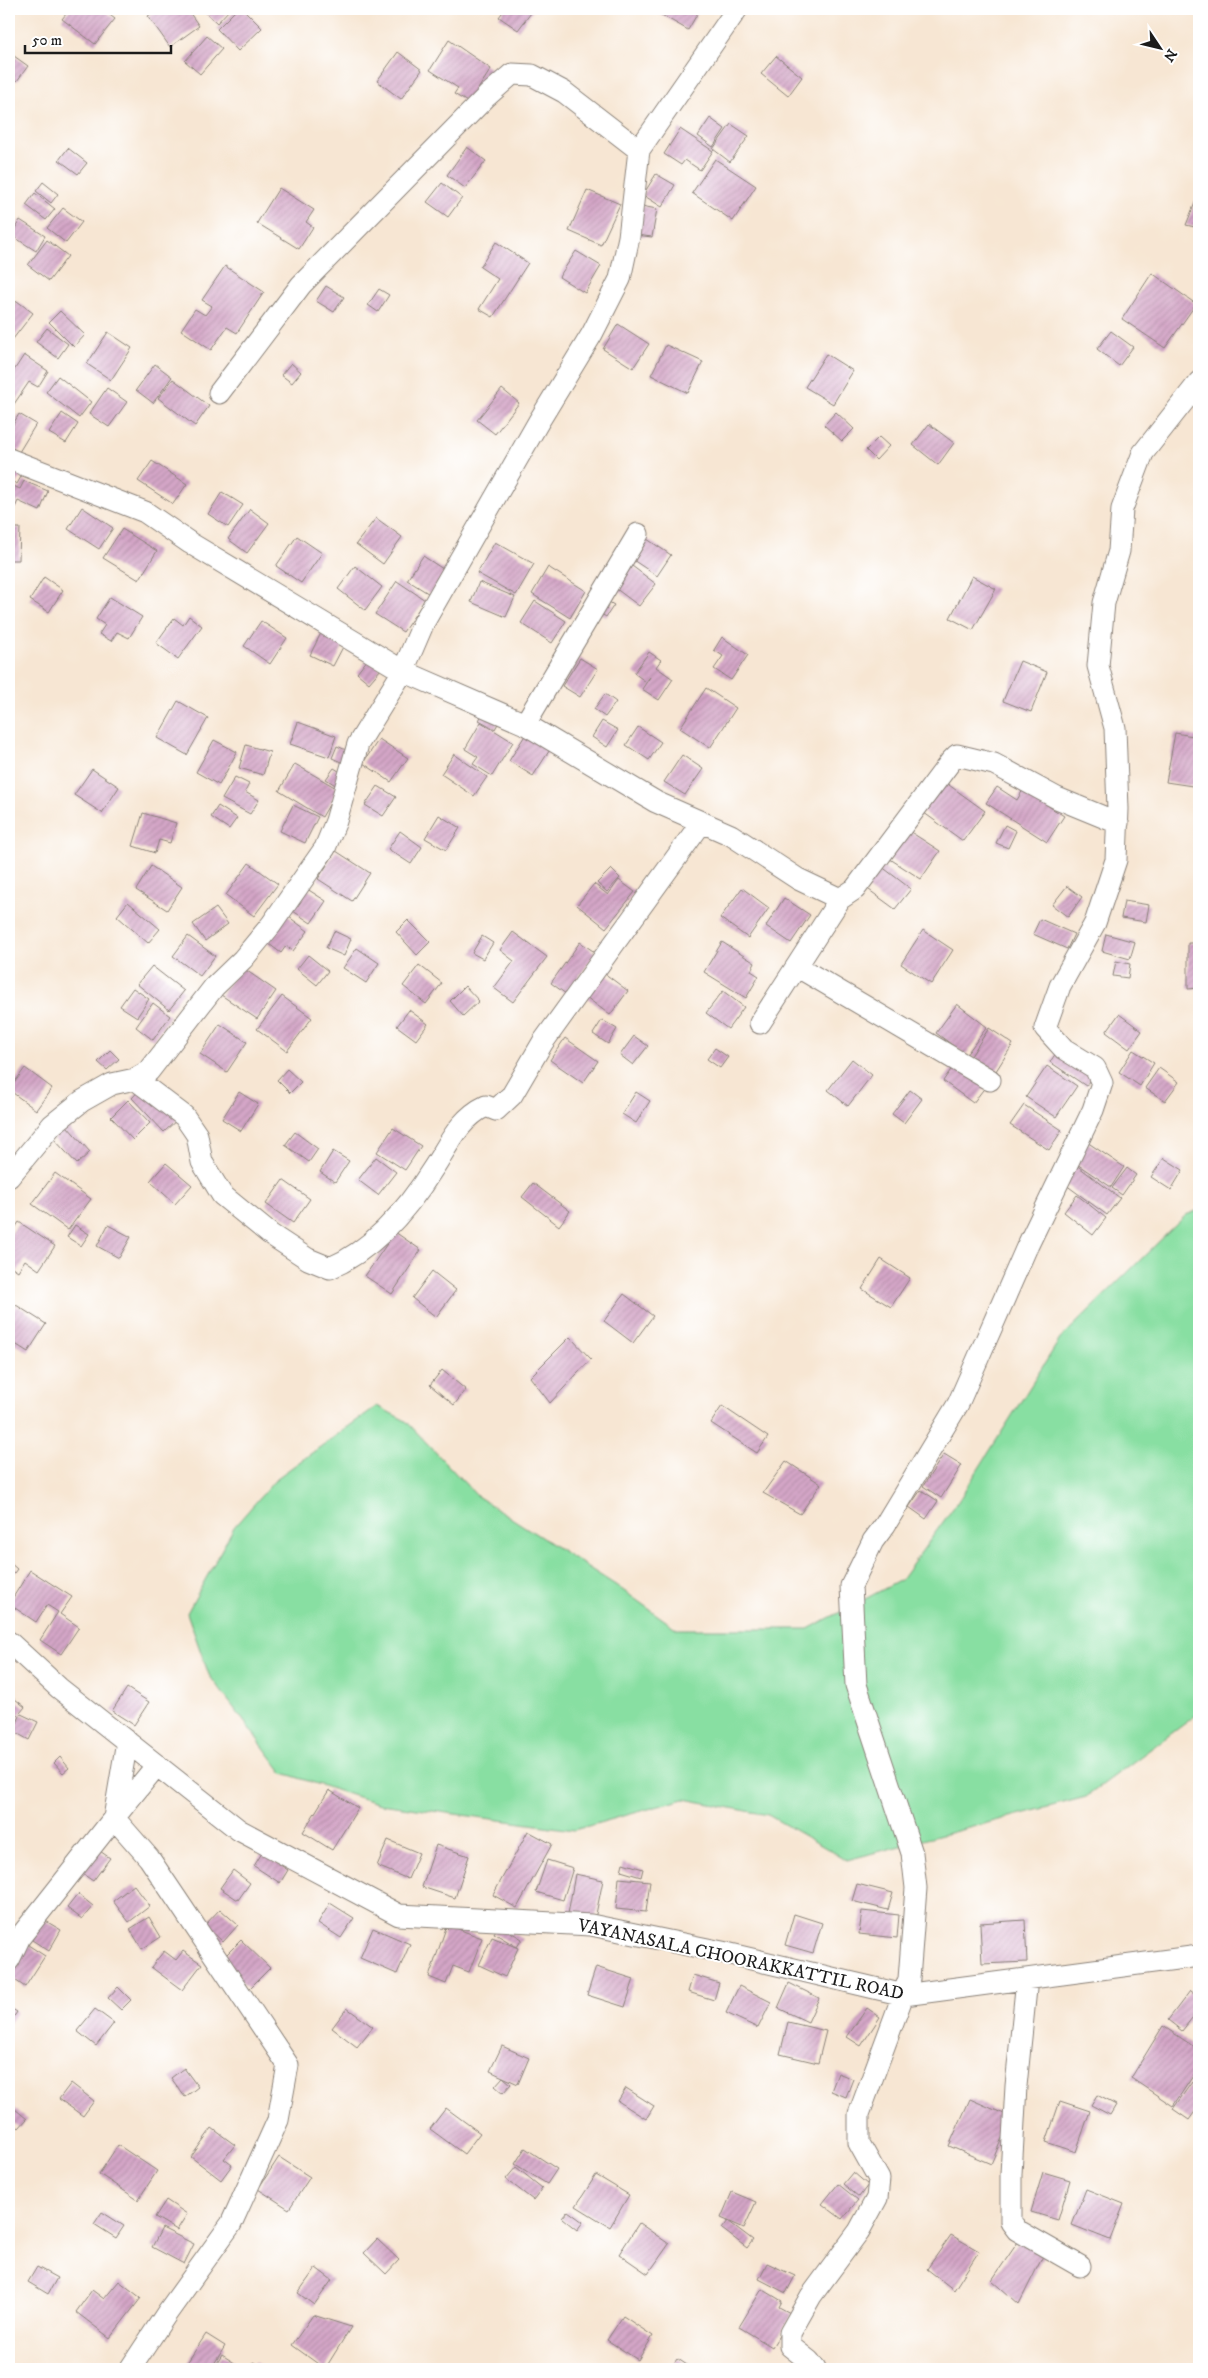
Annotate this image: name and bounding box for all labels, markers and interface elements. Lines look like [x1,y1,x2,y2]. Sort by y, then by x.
scale bar [25,22,171,54]
north arrow [1136,22,1186,72]
text: 50 m [32,31,62,50]
text: N [1159,45,1181,65]
street label: VAYANASALA CHOORAKKATTIL ROAD [575,1914,906,2005]

